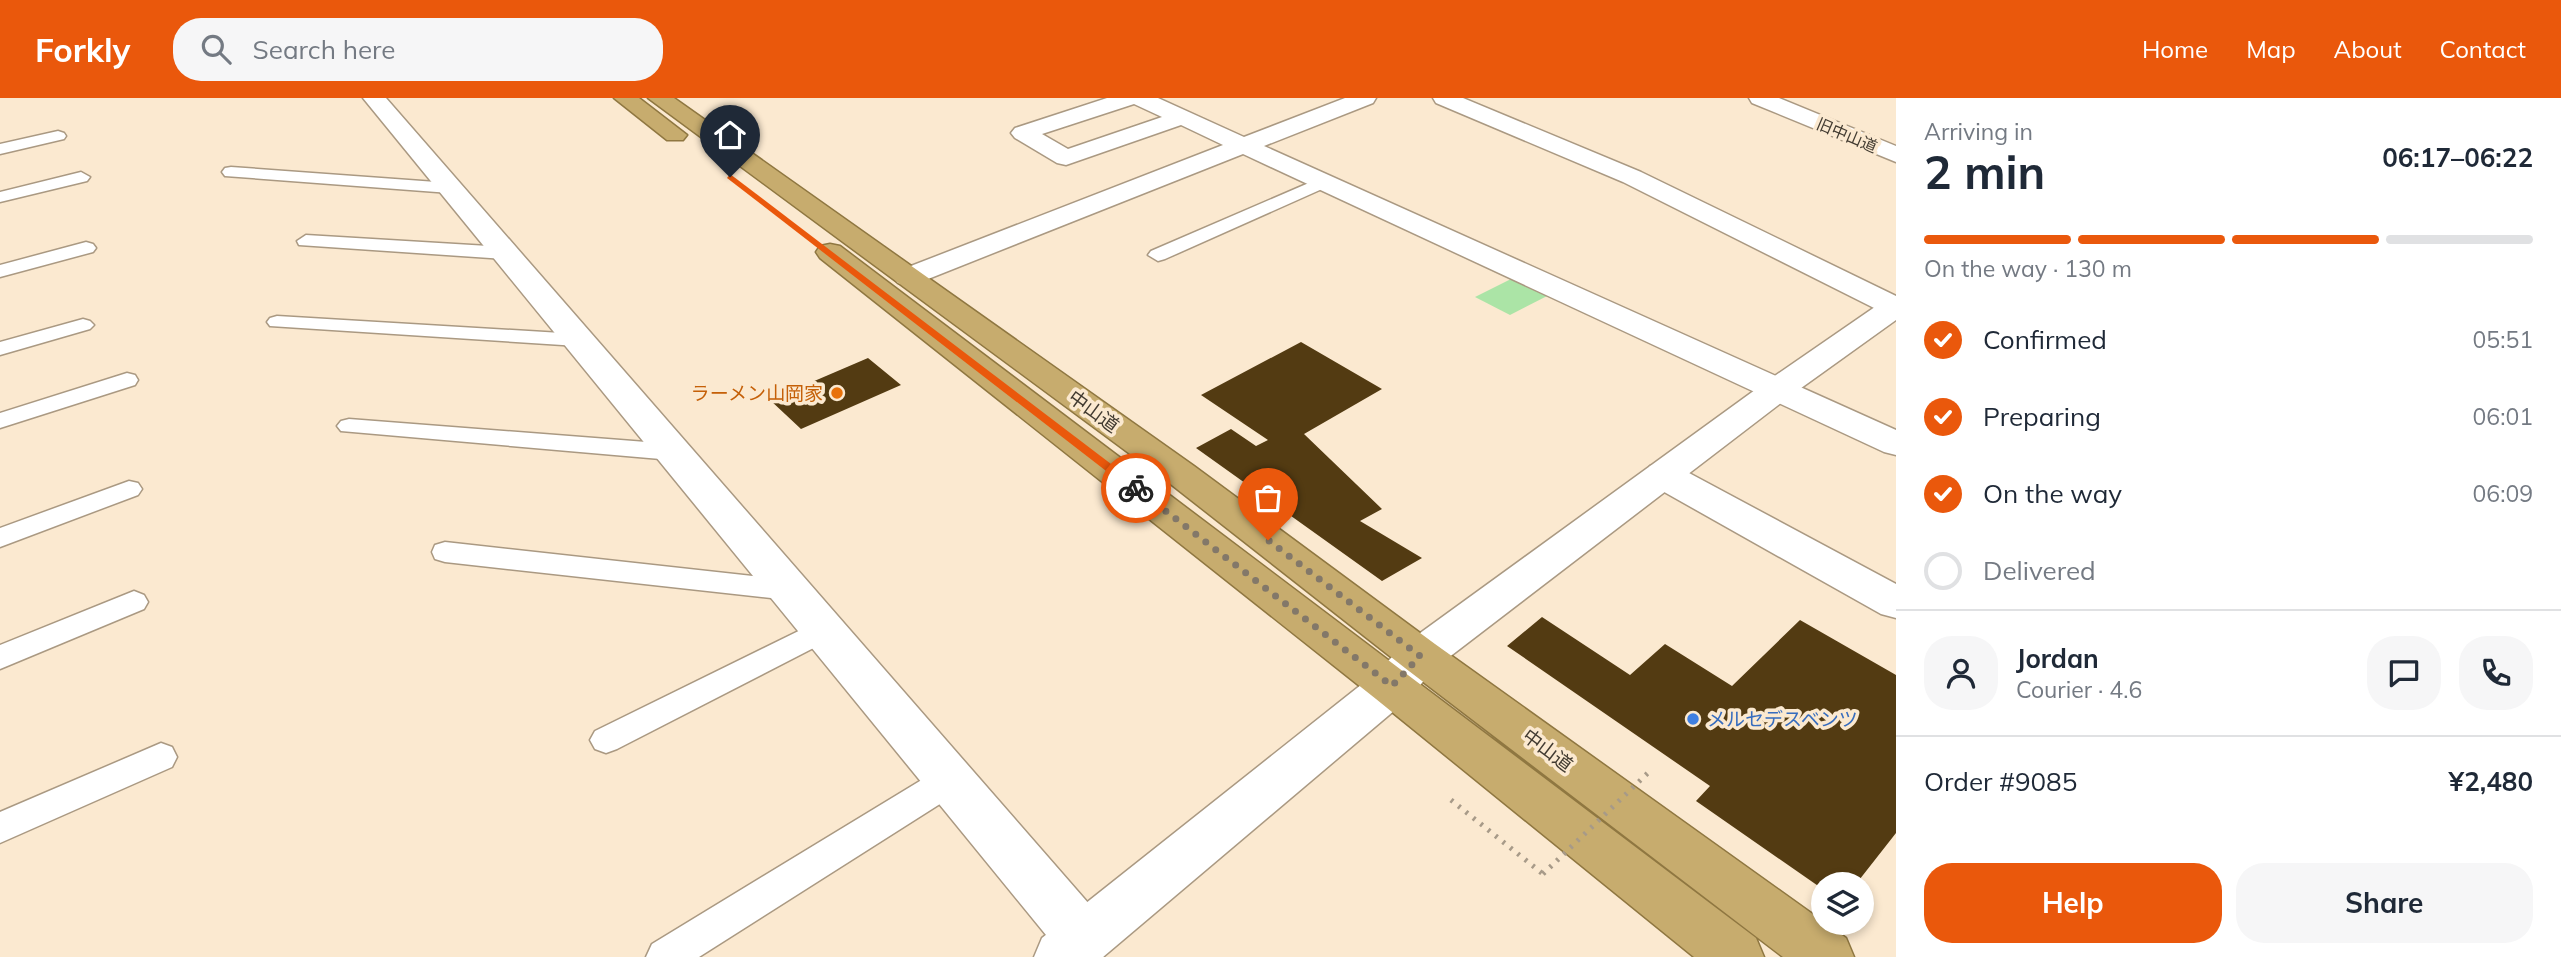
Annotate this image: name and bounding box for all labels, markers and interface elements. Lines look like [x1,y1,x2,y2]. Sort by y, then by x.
search box [173,18,663,81]
text: Forkly [35,29,131,70]
icon: search [197,30,235,68]
text: Search here [253,33,395,66]
text: Home [2142,34,2208,64]
text: Map [2246,34,2296,64]
text: About [2334,34,2402,64]
text: Contact [2440,34,2526,64]
pin [700,105,760,177]
street label: 旧中山道 [1814,113,1880,157]
icon: home [711,116,749,154]
text: Arriving in [1924,117,2033,146]
text: 06:17–06:22 [2382,141,2533,174]
text: 2 min [1924,143,2045,201]
text: On the way · 130 m [1924,254,2132,283]
icon: check [1924,321,1962,359]
text: Confirmed [1983,323,2107,356]
text: 05:51 [2473,325,2533,354]
place label: ラーメン山岡家 [691,381,823,405]
marker: ラーメン山岡家 [829,385,845,401]
street label: 中山道 [1064,385,1124,437]
icon: check [1924,398,1962,436]
text: Preparing [1983,400,2101,433]
text: 06:01 [2473,402,2533,431]
courier [1101,453,1171,523]
pin [1238,468,1298,540]
icon: bike [1117,469,1155,507]
icon: check [1924,475,1962,513]
text: On the way [1983,477,2122,510]
icon: bag [1249,479,1287,517]
text: 06:09 [2473,479,2533,508]
text: Delivered [1983,554,2096,587]
button: person [1924,636,1998,710]
button: chat [2367,636,2441,710]
button: phone [2459,636,2533,710]
text: Jordan [2016,642,2099,675]
text: Courier · 4.6 [2016,675,2142,704]
place label: メルセデスベンツ [1707,707,1858,731]
marker: メルセデスベンツ [1685,711,1701,727]
street label: 中山道 [1518,723,1578,777]
text: Order #9085 [1924,765,2077,798]
text: ¥2,480 [2449,765,2533,798]
button: Help [1924,863,2222,943]
button: Share [2236,863,2533,943]
map controls [1811,872,1874,935]
button: layers [1811,872,1874,935]

